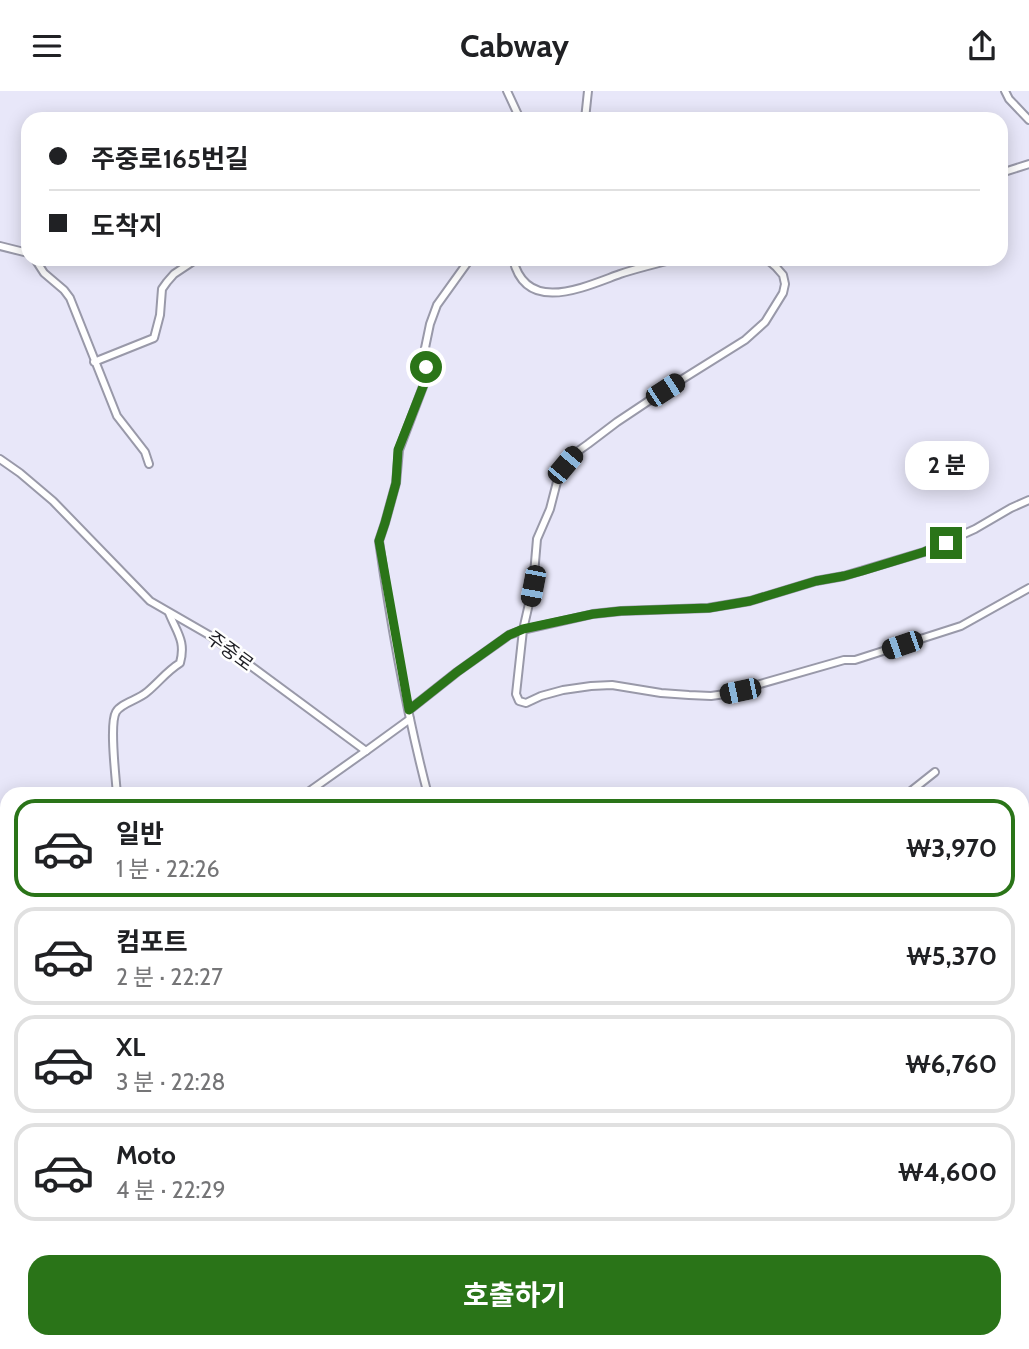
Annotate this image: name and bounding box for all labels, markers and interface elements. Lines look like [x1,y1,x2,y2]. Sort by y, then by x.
text: Cabway [460,26,569,65]
icon: menu [28,27,66,65]
icon: share [963,27,1001,65]
text: 주중로165번길 [91,143,249,175]
text: 도착지 [91,210,163,242]
route start [410,351,442,383]
car [642,370,689,410]
callout: 2 분 [904,441,988,491]
car [544,442,587,488]
text: 2 분 [928,451,966,479]
route end [930,527,962,559]
car [519,563,548,609]
street label: 주중로 [202,626,258,676]
car [879,628,926,662]
car [718,676,763,706]
icon: car [32,817,95,880]
text: 일반 [116,818,164,850]
text: ₩3,970 [906,832,997,864]
text: 1 분 · 22:26 [116,855,220,883]
icon: car [32,925,95,988]
text: 컴포트 [116,926,188,958]
text: ₩5,370 [906,940,997,972]
text: 2 분 · 22:27 [116,963,223,991]
text: XL [116,1031,145,1063]
icon: car [32,1033,95,1096]
text: ₩6,760 [906,1048,997,1080]
text: 3 분 · 22:28 [116,1068,225,1096]
text: Moto [116,1139,176,1171]
icon: car [32,1141,95,1204]
text: ₩4,600 [898,1156,997,1188]
text: 4 분 · 22:29 [116,1176,225,1204]
button: 호출하기 [28,1255,1001,1335]

